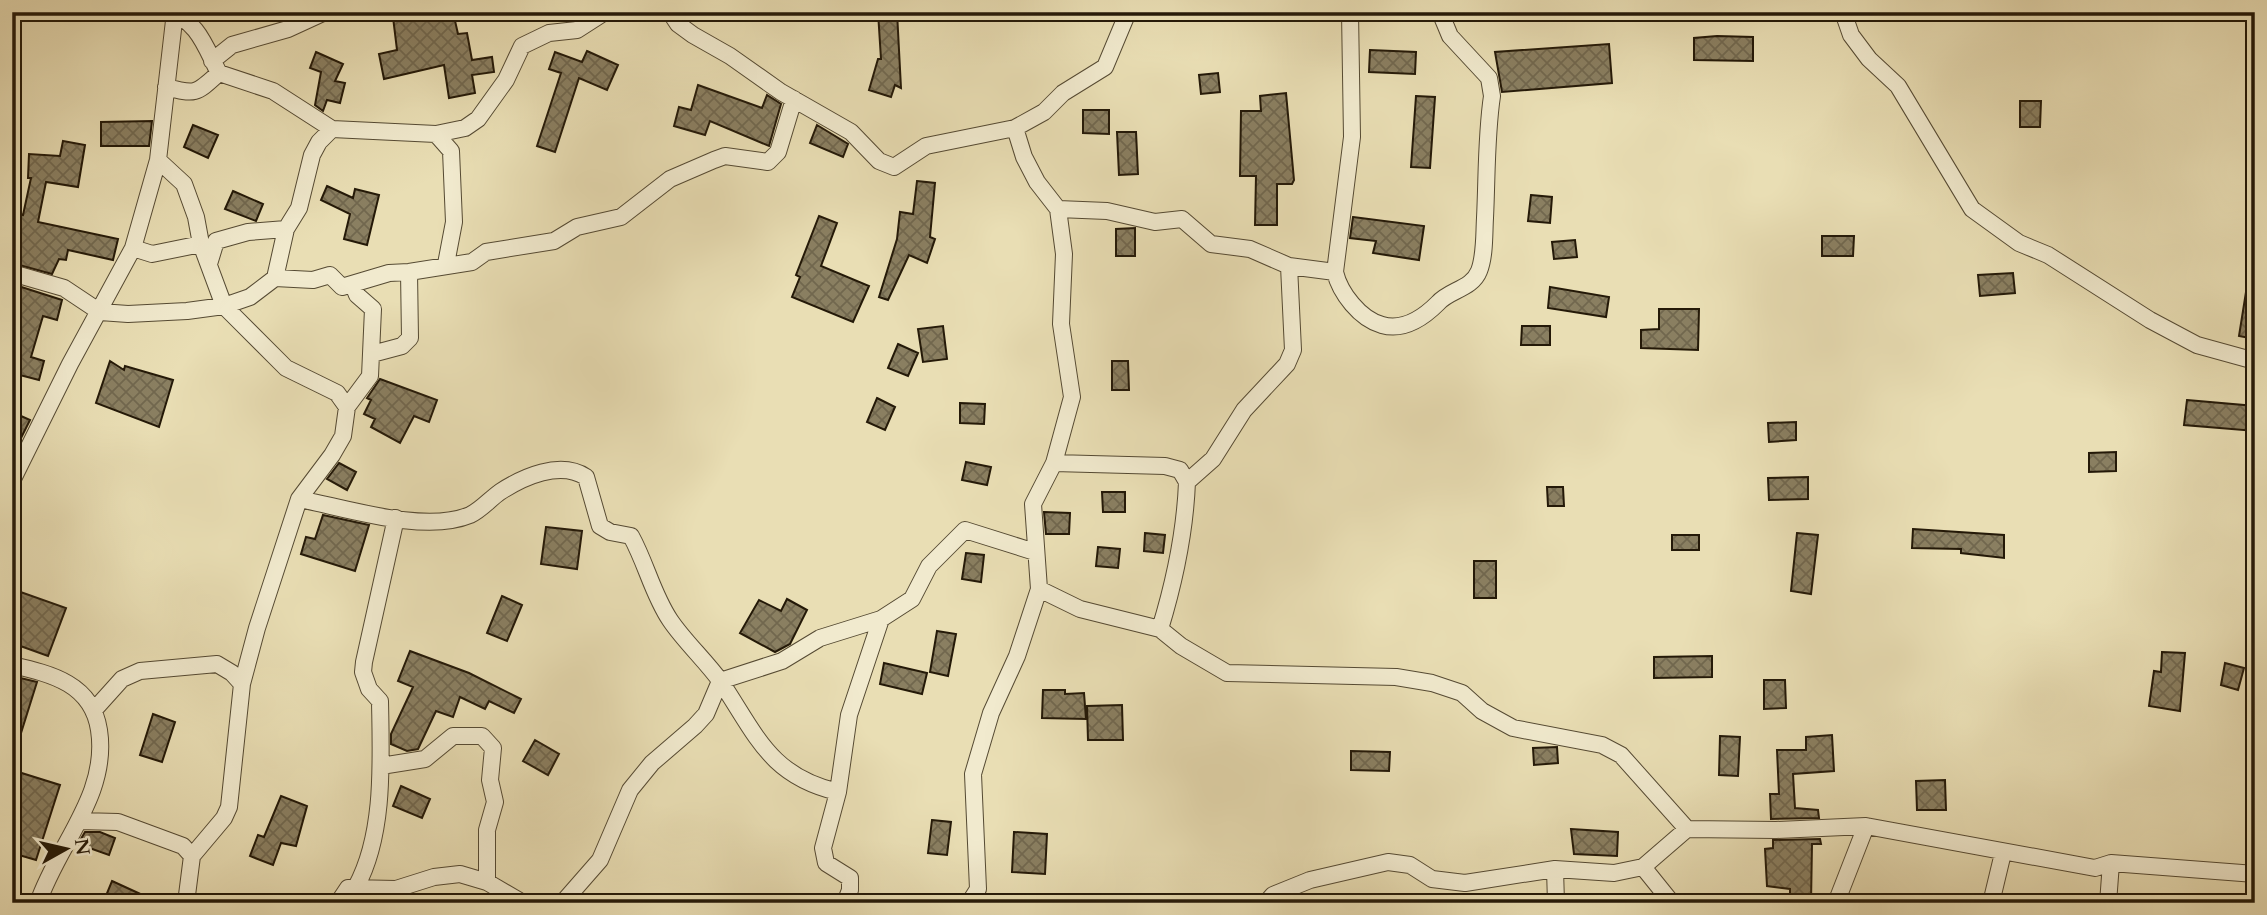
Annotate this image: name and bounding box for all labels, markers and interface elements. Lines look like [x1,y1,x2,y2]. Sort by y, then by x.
north arrow [32,814,102,884]
text: N [68,837,96,857]

